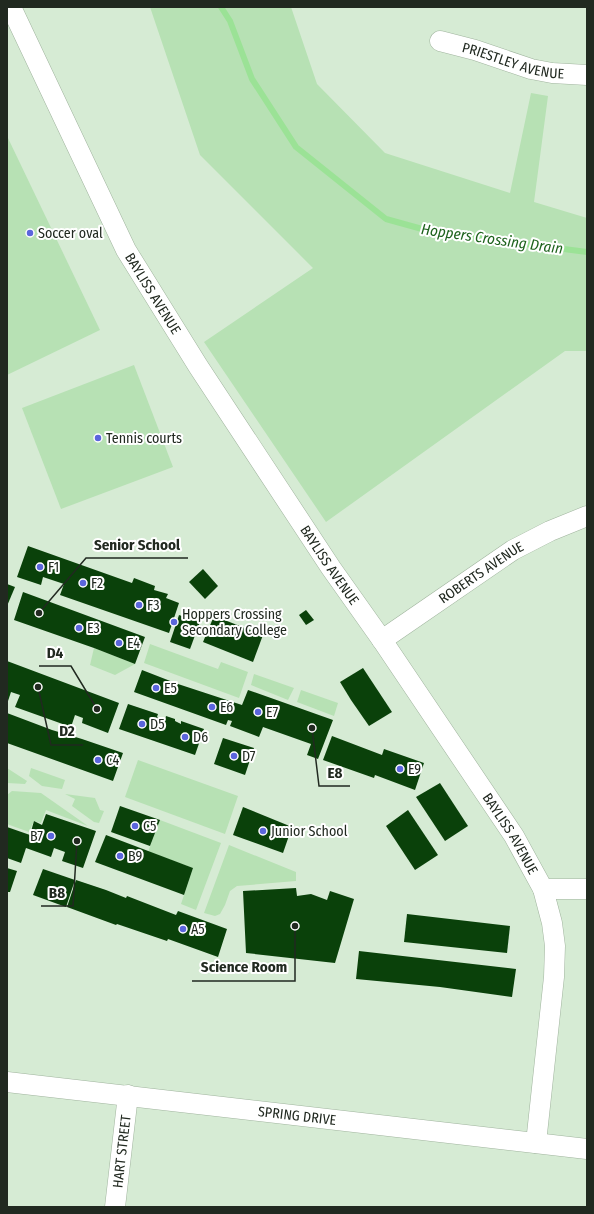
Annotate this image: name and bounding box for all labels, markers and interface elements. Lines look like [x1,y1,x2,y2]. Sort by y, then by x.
street label: PRIESTLEY AVENUE [460,39,565,83]
water label: Hoppers Crossing Drain [420,220,564,258]
place label: Soccer oval [38,225,103,242]
marker: Soccer oval [25,228,35,238]
street label: BAYLISS AVENUE [121,250,184,338]
place label: Tennis courts [106,430,182,447]
marker: Tennis courts [93,433,103,443]
street label: BAYLISS AVENUE [296,522,363,609]
callout: Senior School [86,531,188,558]
text: Senior School [94,536,181,554]
street label: ROBERTS AVENUE [436,538,527,607]
place label: F1 [48,559,59,576]
marker: F1 [35,562,45,572]
place label: F2 [91,575,103,592]
marker: F2 [78,578,88,588]
place label: F3 [147,597,159,614]
marker: F3 [134,600,144,610]
place label: Hoppers Crossing Secondary College [182,606,287,639]
marker: Hoppers Crossing Secondary College [169,617,179,627]
place label: E3 [87,620,100,637]
marker: E3 [74,623,84,633]
place label: E4 [127,635,140,652]
marker: E4 [114,638,124,648]
callout: D4 [39,639,71,666]
text: D4 [47,644,64,662]
place label: E5 [164,680,177,697]
marker: E5 [151,683,161,693]
place label: E6 [220,699,233,716]
marker: E6 [207,702,217,712]
place label: E7 [266,704,279,721]
marker: E7 [253,707,263,717]
place label: D5 [150,716,165,733]
callout: D2 [51,718,83,745]
marker: D5 [137,719,147,729]
text: D2 [59,722,75,740]
place label: D6 [193,729,208,746]
marker: D6 [180,732,190,742]
place label: D7 [242,748,256,765]
marker: D7 [229,751,239,761]
place label: C4 [106,752,119,769]
marker: C4 [93,755,103,765]
callout: E8 [319,759,350,786]
place label: E9 [408,761,421,778]
text: E8 [328,764,343,782]
marker: E9 [395,764,405,774]
street label: BAYLISS AVENUE [479,790,542,878]
place label: C5 [143,818,156,835]
marker: C5 [130,821,140,831]
place label: Junior School [271,823,348,840]
marker: Junior School [258,826,268,836]
place label: B7 [30,828,43,845]
marker: B7 [46,831,56,841]
place label: B9 [128,848,142,865]
marker: B9 [115,851,125,861]
callout: B8 [41,879,73,906]
text: B8 [49,884,65,902]
place label: A5 [191,921,205,938]
marker: A5 [178,924,188,934]
callout: Science Room [192,954,295,981]
text: Science Room [201,958,287,976]
street label: SPRING DRIVE [257,1103,337,1129]
street label: HART STREET [109,1113,135,1189]

